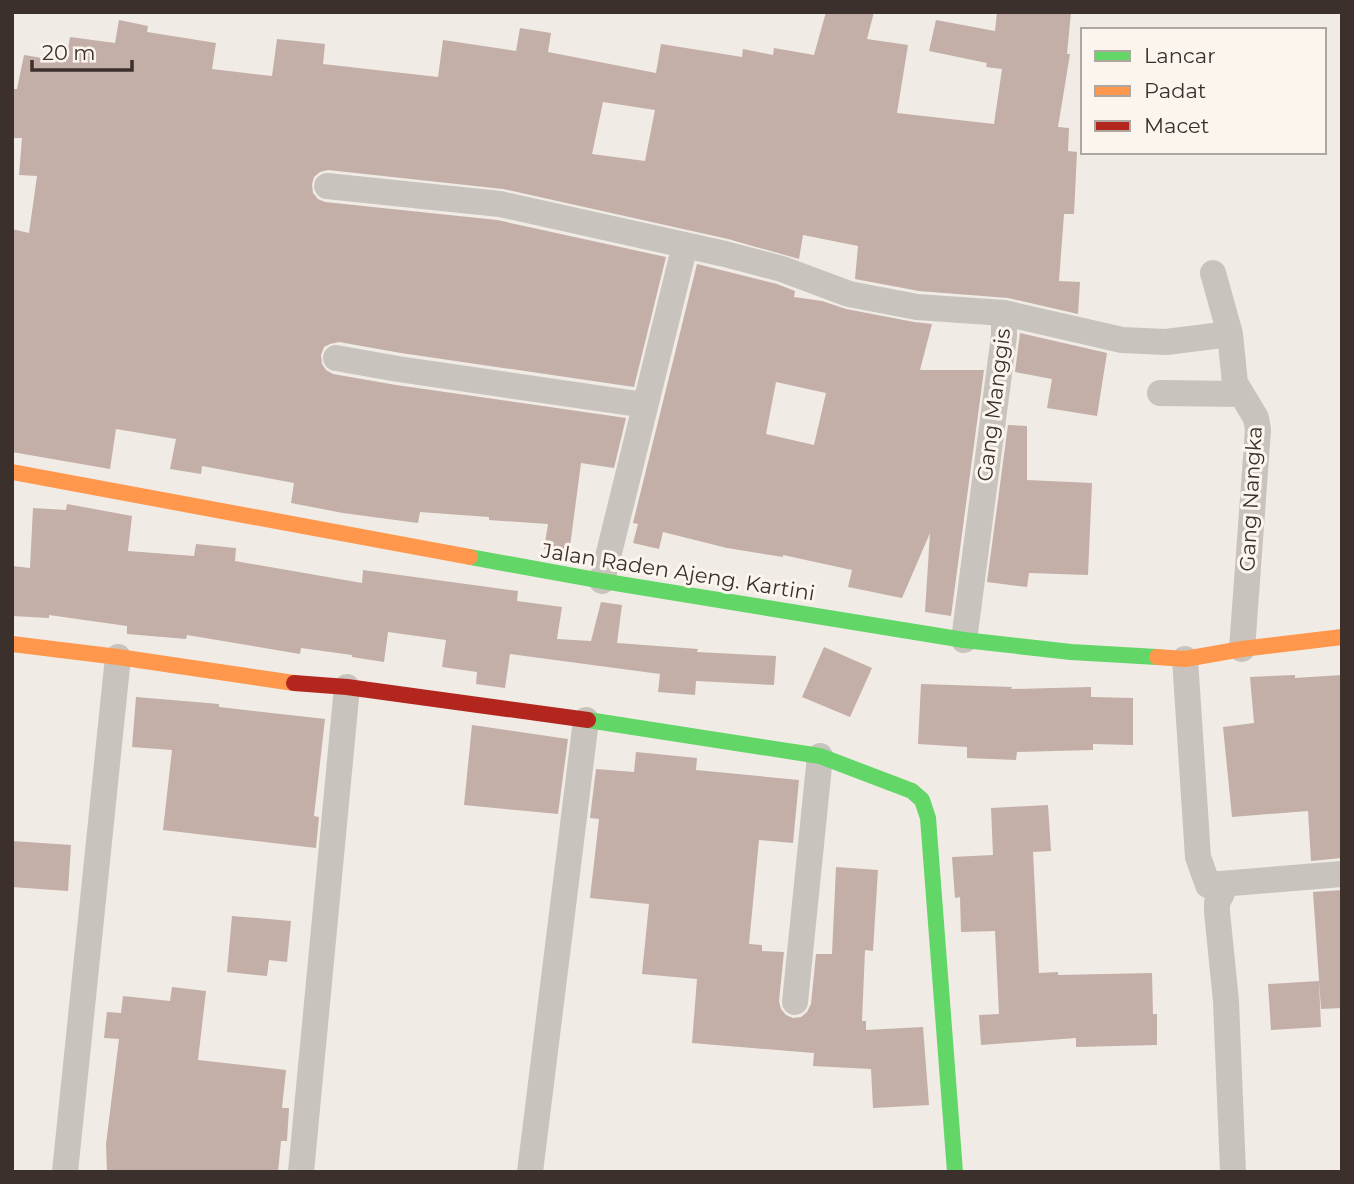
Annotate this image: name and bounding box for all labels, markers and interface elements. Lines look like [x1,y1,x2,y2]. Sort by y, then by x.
scale bar [32,28,131,72]
legend [1081,28,1326,154]
text: 20 m [42,40,96,65]
text: Lancar [1144,43,1216,68]
text: Padat [1144,78,1206,103]
text: Macet [1144,113,1209,138]
street label: Gang Manggis [972,327,1015,483]
street label: Gang Nangka [1234,426,1267,572]
street label: Jalan Raden Ajeng. Kartini [539,537,817,605]

